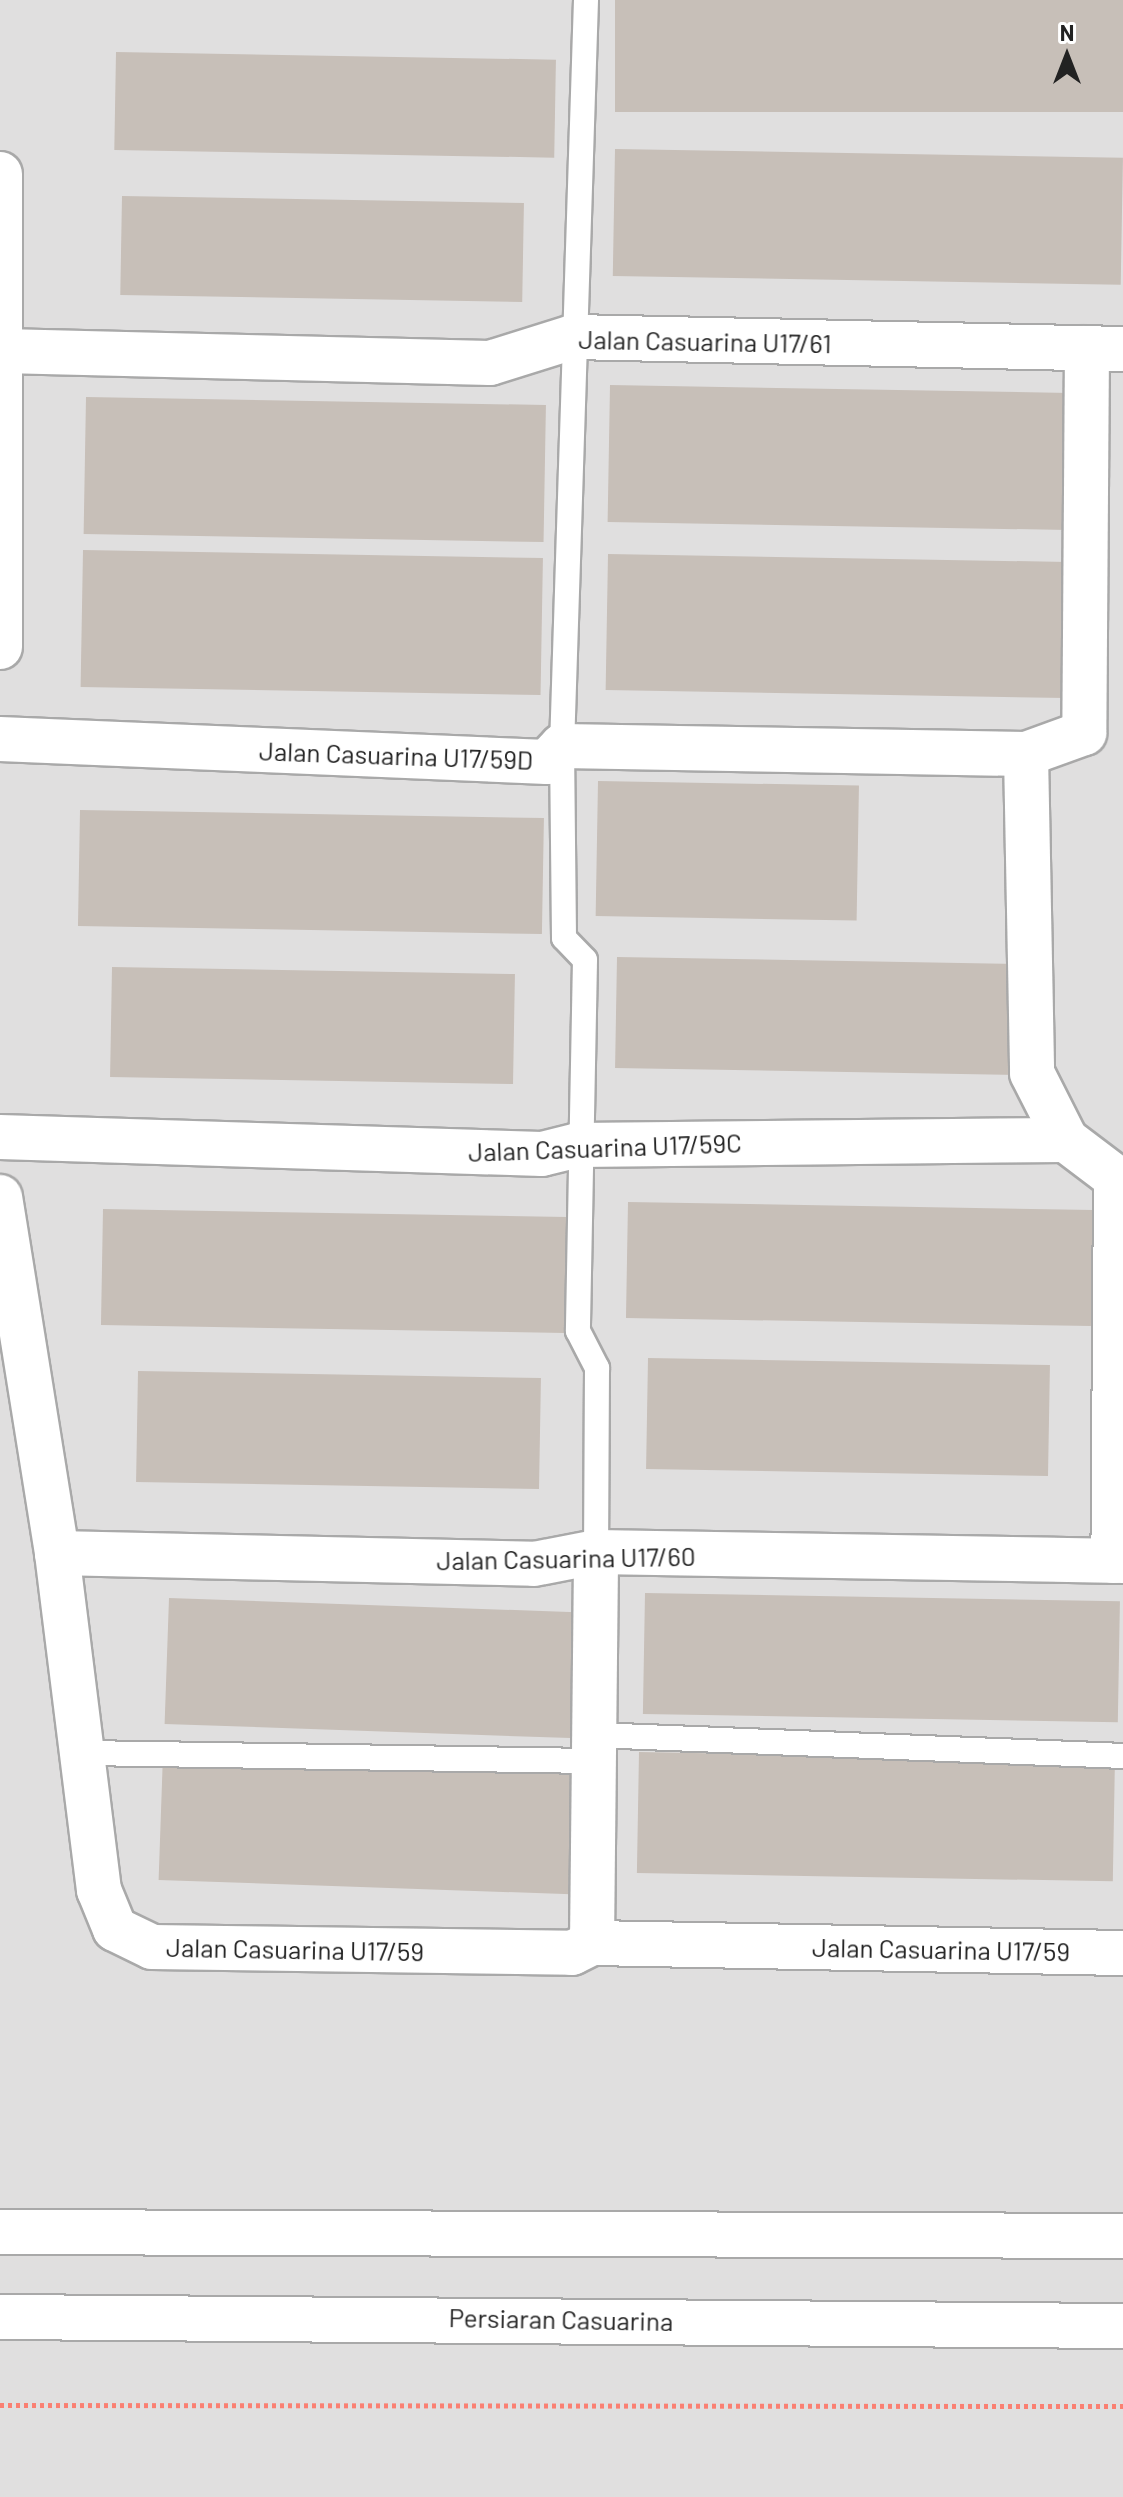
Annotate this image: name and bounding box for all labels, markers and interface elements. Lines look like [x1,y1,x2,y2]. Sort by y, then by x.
north arrow [1027,16,1107,96]
text: N [1060,19,1074,45]
street label: Jalan Casuarina U17/61 [578,323,832,359]
street label: Jalan Casuarina U17/59D [259,735,533,775]
street label: Jalan Casuarina U17/59C [468,1127,742,1167]
street label: Jalan Casuarina U17/60 [436,1540,696,1576]
street label: Jalan Casuarina U17/59 [166,1931,424,1967]
street label: Jalan Casuarina U17/59 [812,1931,1070,1967]
street label: Persiaran Casuarina [448,2301,674,2337]

